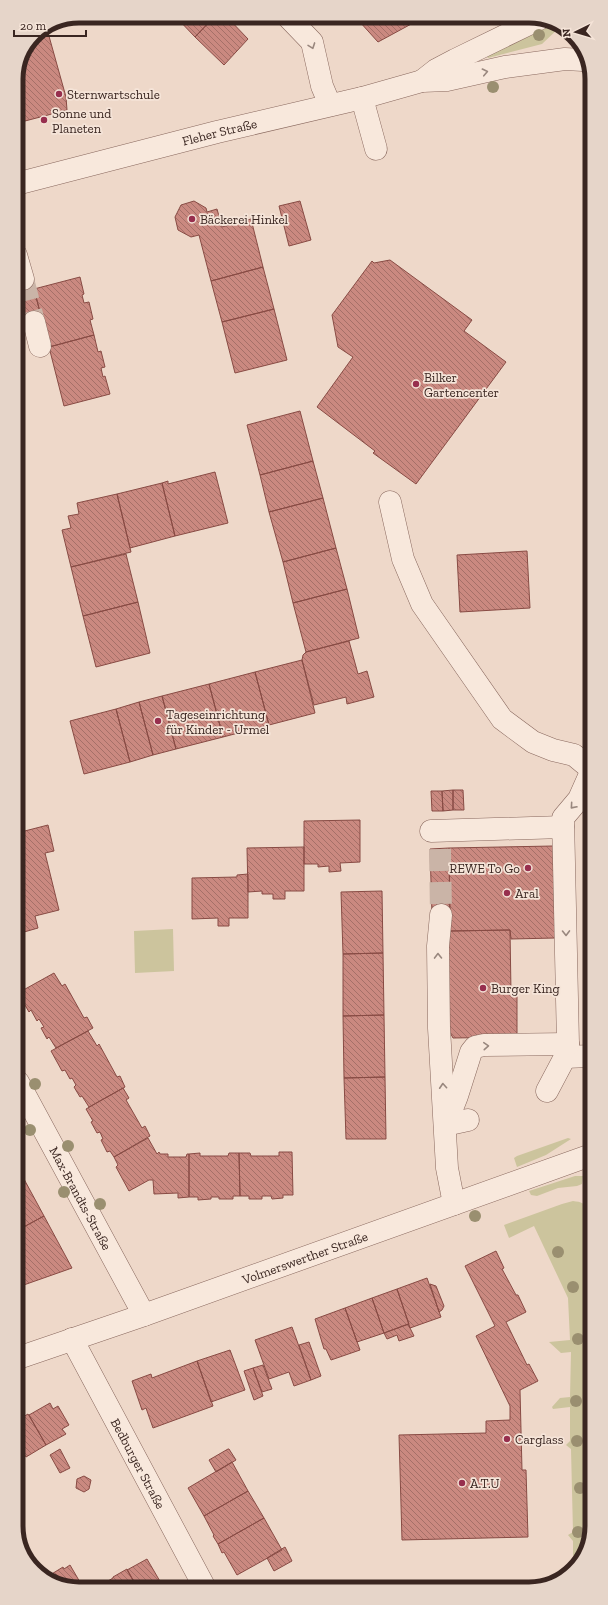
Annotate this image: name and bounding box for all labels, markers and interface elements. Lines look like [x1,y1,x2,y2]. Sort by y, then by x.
scale bar [14,12,86,38]
north arrow [556,12,596,52]
text: 20 m [20,19,47,33]
text: N [560,27,573,38]
one-way arrow [307,42,315,49]
one-way arrow [482,68,488,76]
place label: Sternwartschule [67,87,160,102]
marker: Sternwartschule [54,89,64,99]
place label: Sonne und Planeten [52,106,111,136]
marker: Sonne und Planeten [39,115,49,125]
street label: Fleher Straße [180,116,258,149]
place label: Bäckerei Hinkel [200,212,289,227]
marker: Bäckerei Hinkel [187,214,197,224]
place label: Bilker Gartencenter [424,370,499,400]
marker: Bilker Gartencenter [411,379,421,389]
place label: Tageseinrichtung für Kinder - Urmel [166,707,270,737]
marker: Tageseinrichtung für Kinder - Urmel [153,716,163,726]
one-way arrow [570,802,577,809]
place label: REWE To Go [449,861,520,876]
marker: REWE To Go [523,863,533,873]
place label: Aral [515,886,539,901]
marker: Aral [502,888,512,898]
one-way arrow [561,930,570,936]
one-way arrow [434,953,442,959]
place label: Burger King [491,981,560,996]
marker: Burger King [478,983,488,993]
one-way arrow [483,1041,489,1050]
one-way arrow [438,1083,447,1089]
street label: Max-Brandts-Straße [46,1144,114,1253]
street label: Volmerswerther Straße [239,1229,370,1288]
street label: Bedburger Straße [108,1416,168,1511]
place label: Carglass [515,1432,564,1447]
marker: Carglass [502,1434,512,1444]
place label: A.T.U [470,1476,500,1491]
marker: A.T.U [457,1478,467,1488]

